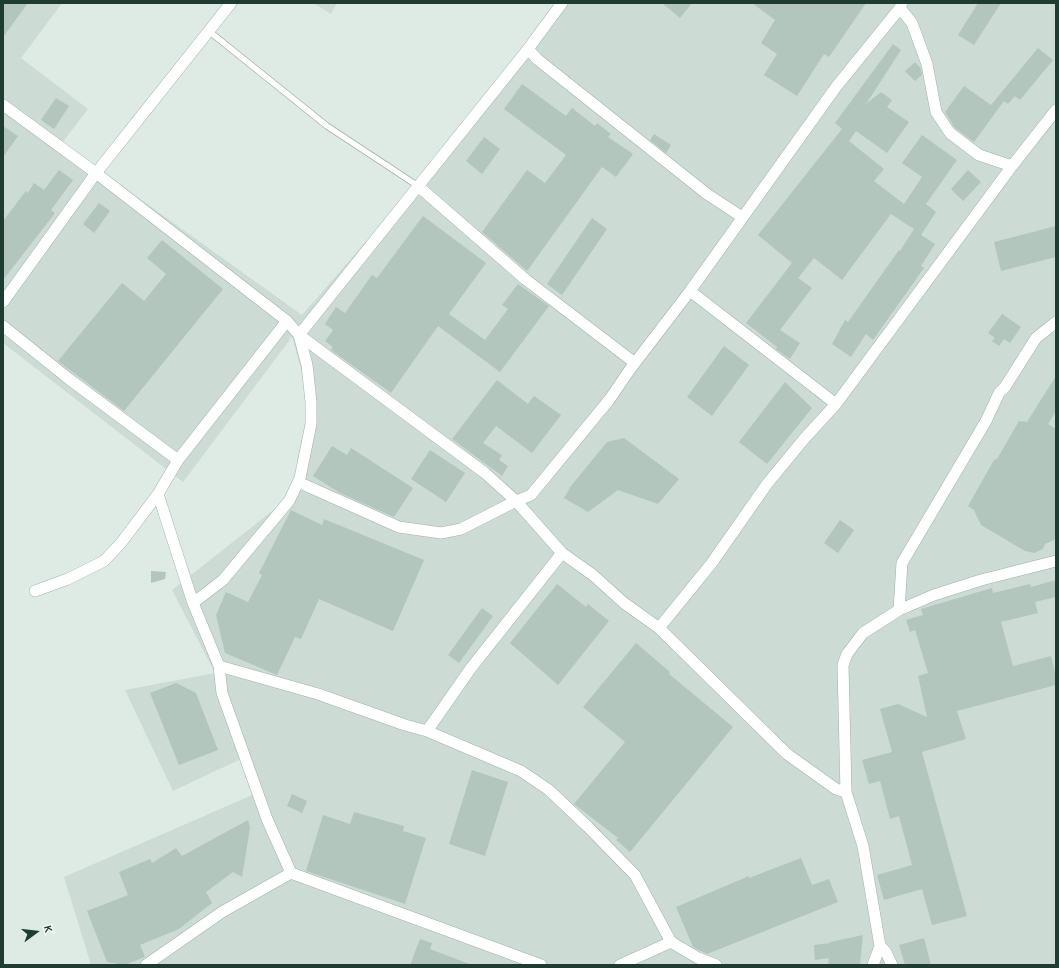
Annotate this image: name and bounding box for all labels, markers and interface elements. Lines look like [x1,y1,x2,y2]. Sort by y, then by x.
north arrow [16,912,56,952]
text: K [41,924,55,934]

